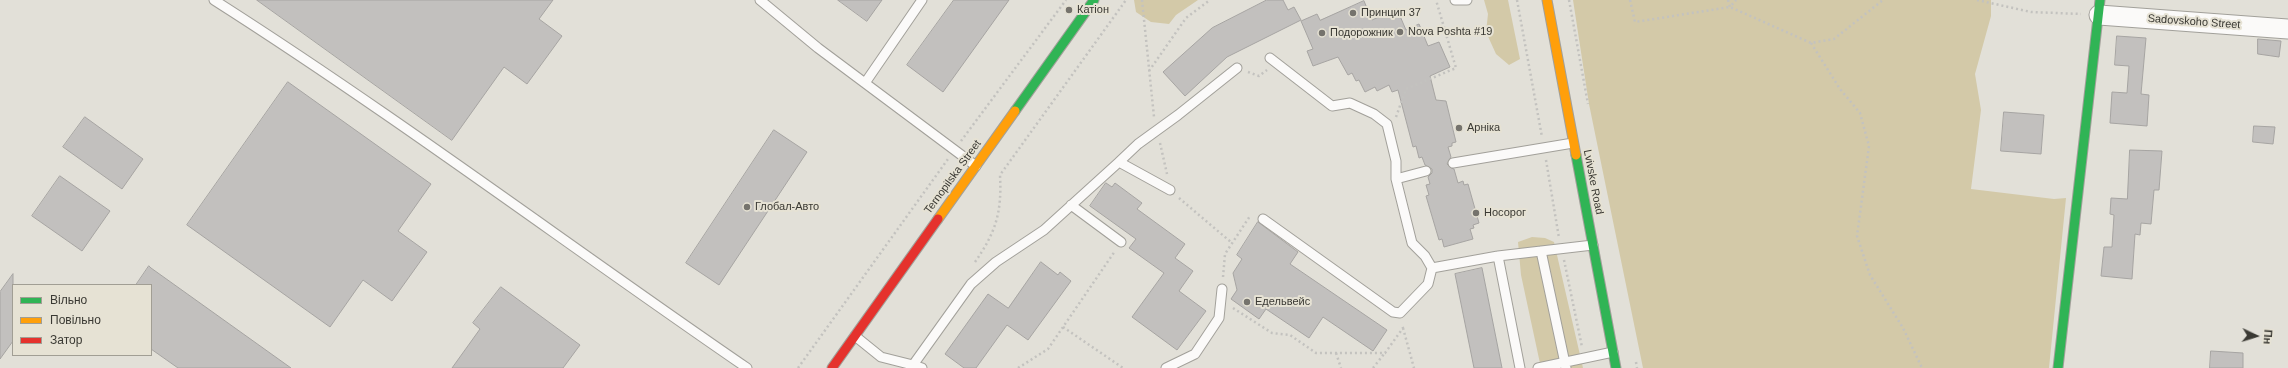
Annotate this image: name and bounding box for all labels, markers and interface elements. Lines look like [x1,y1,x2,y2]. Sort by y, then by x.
place label: Катіон [1077,3,1109,17]
marker: Катіон [1064,5,1074,15]
place label: Принцип 37 [1361,6,1421,20]
marker: Принцип 37 [1348,8,1358,18]
street label: Sadovskoho Street [2147,12,2241,32]
place label: Nova Poshta #19 [1408,25,1492,39]
place label: Подорожник [1330,26,1393,40]
marker: Nova Poshta #19 [1395,27,1405,37]
marker: Подорожник [1317,28,1327,38]
place label: Арніка [1467,121,1500,135]
marker: Арніка [1454,123,1464,133]
street label: Ternopilska Street [922,138,984,216]
street label: Lvivske Road [1580,148,1606,216]
place label: Глобал-Авто [755,200,819,214]
marker: Глобал-Авто [742,202,752,212]
place label: Носорог [1484,206,1526,220]
marker: Носорог [1471,208,1481,218]
legend [12,284,152,356]
text: Вільно [50,293,87,307]
place label: Едельвейс [1255,295,1310,309]
marker: Едельвейс [1242,297,1252,307]
text: Повільно [50,313,101,327]
north arrow [2236,316,2276,356]
text: Пн [2261,329,2274,345]
text: Затор [50,333,82,347]

